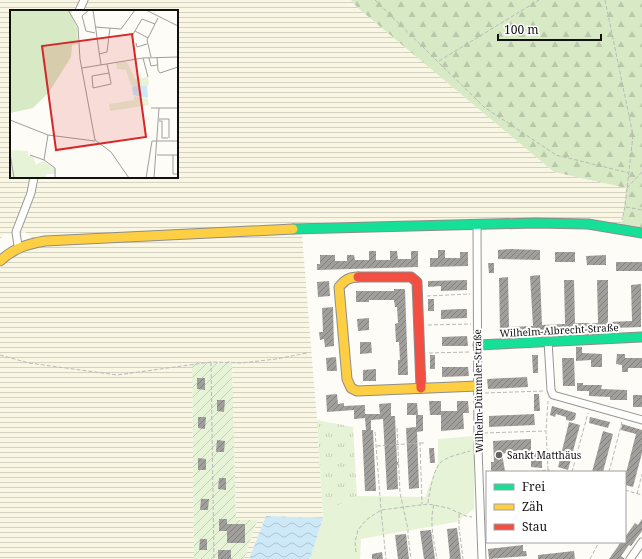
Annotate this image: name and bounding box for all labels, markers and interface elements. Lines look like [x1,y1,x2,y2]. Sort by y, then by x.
inset map [10,10,178,178]
scale bar [498,16,601,42]
text: 100 m [504,21,539,38]
street label: Wilhelm-Albrecht-Straße [499,320,619,340]
street label: Wilhelm-Dümmler-Straße [470,329,486,453]
place label: Sankt Matthäus [507,448,582,462]
marker: Sankt Matthäus [494,450,504,460]
legend [486,471,626,543]
text: Frei [522,478,545,495]
text: Zäh [522,498,544,515]
text: Stau [522,518,548,535]

